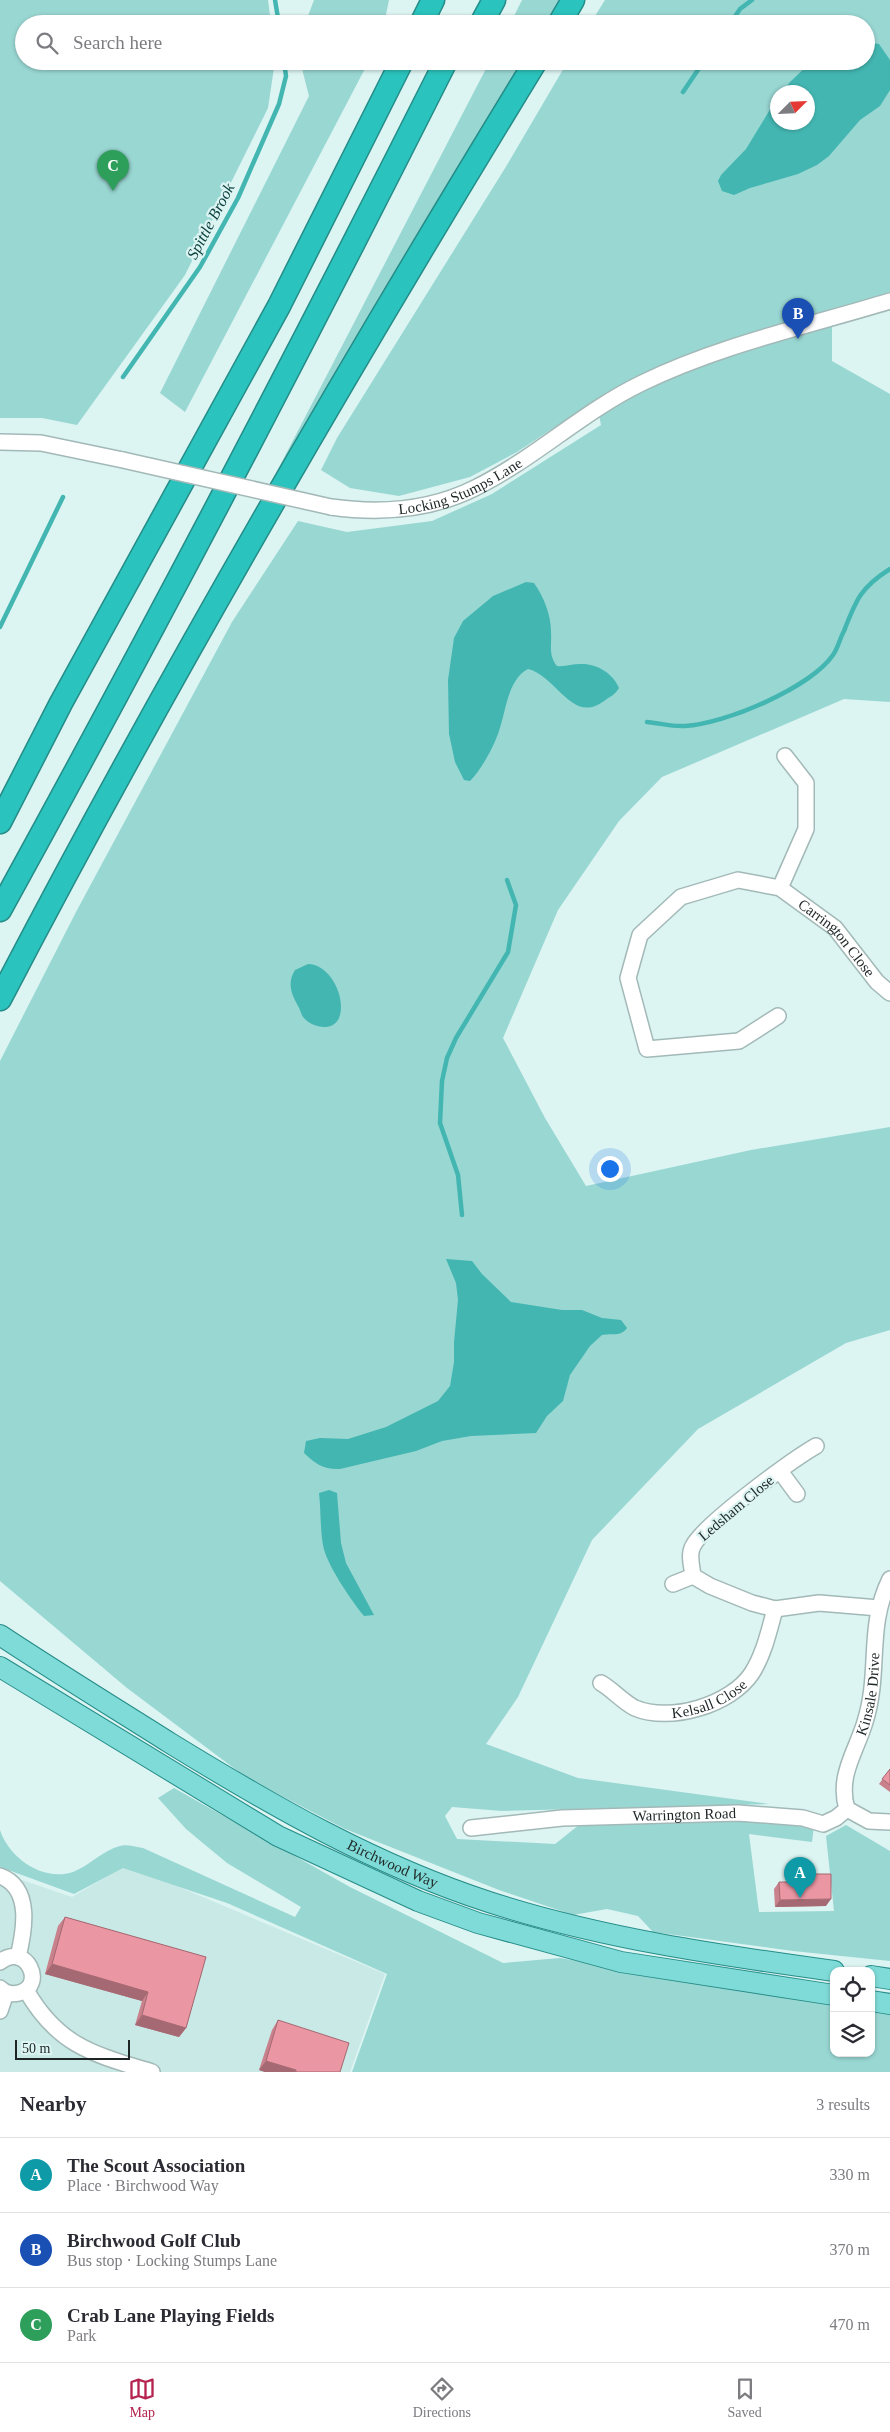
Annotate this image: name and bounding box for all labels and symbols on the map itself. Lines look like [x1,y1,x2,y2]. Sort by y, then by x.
north arrow [770,85,815,130]
pin: C [97,150,129,191]
water label: Spittle Brook [183,180,239,263]
pin: B [782,298,814,339]
street label: Locking Stumps Lane [398,455,525,517]
street label: Carrington Close [795,896,878,980]
your location [597,1156,623,1182]
street label: Ledsham Close [695,1472,777,1544]
street label: Kinsale Drive [853,1652,882,1738]
street label: Kelsall Close [671,1676,750,1721]
street label: Warrington Road [632,1805,737,1824]
street label: Birchwood Way [345,1837,441,1891]
pin: A [784,1857,816,1898]
scale bar [15,2037,130,2060]

